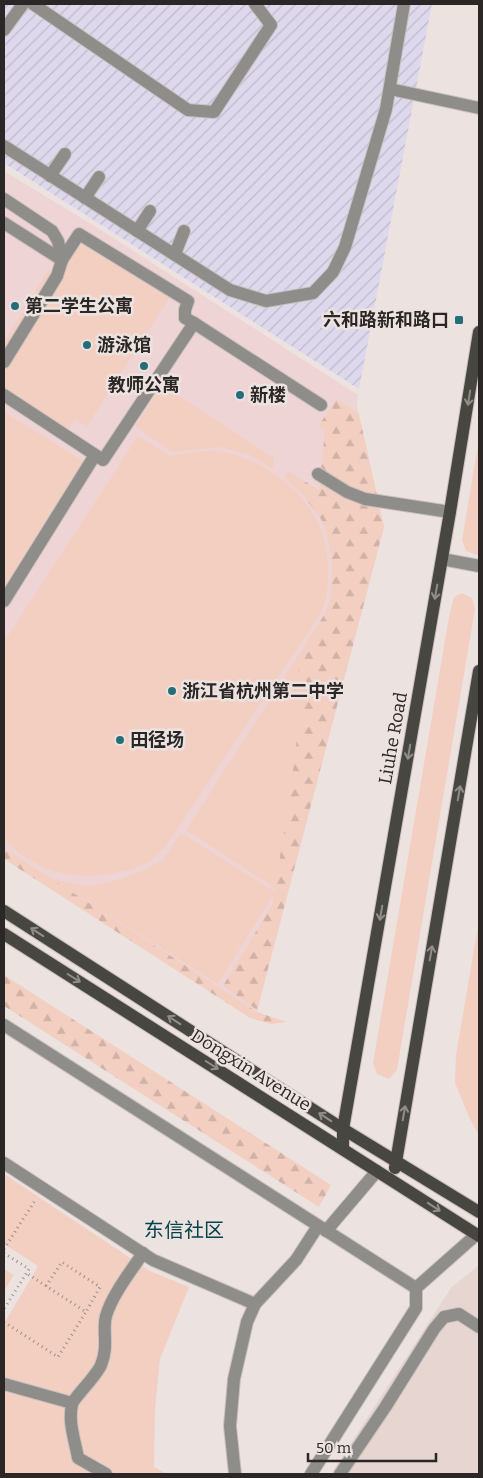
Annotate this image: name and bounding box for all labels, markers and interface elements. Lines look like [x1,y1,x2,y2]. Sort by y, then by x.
place label: 第二学生公寓 [25,295,133,317]
marker: 第二学生公寓 [9,300,21,312]
place label: 六和路新和路口 [323,309,449,331]
marker: 六和路新和路口 [453,314,465,326]
place label: 游泳馆 [97,334,151,356]
marker: 游泳馆 [81,339,93,351]
marker: 教师公寓 [138,360,150,372]
place label: 教师公寓 [108,374,180,396]
place label: 新楼 [250,384,286,406]
marker: 新楼 [234,389,246,401]
one-way arrow [463,389,473,405]
one-way arrow [431,584,441,600]
place label: 浙江省杭州第二中学 [182,680,344,702]
marker: 浙江省杭州第二中学 [166,685,178,697]
street label: Liuhe Road [374,690,412,786]
place label: 田径场 [130,729,184,751]
marker: 田径场 [114,734,126,746]
one-way arrow [403,744,413,760]
one-way arrow [454,785,464,801]
one-way arrow [375,904,385,920]
one-way arrow [30,927,44,937]
one-way arrow [427,945,437,961]
one-way arrow [67,974,81,984]
one-way arrow [167,1015,181,1025]
street label: Dongxin Avenue [187,1024,315,1116]
one-way arrow [204,1061,218,1071]
one-way arrow [400,1106,410,1122]
one-way arrow [318,1112,332,1122]
one-way arrow [427,1201,441,1212]
district label: 东信社区 [144,1218,224,1242]
scale bar [308,1430,436,1462]
text: 50 m [316,1439,352,1457]

